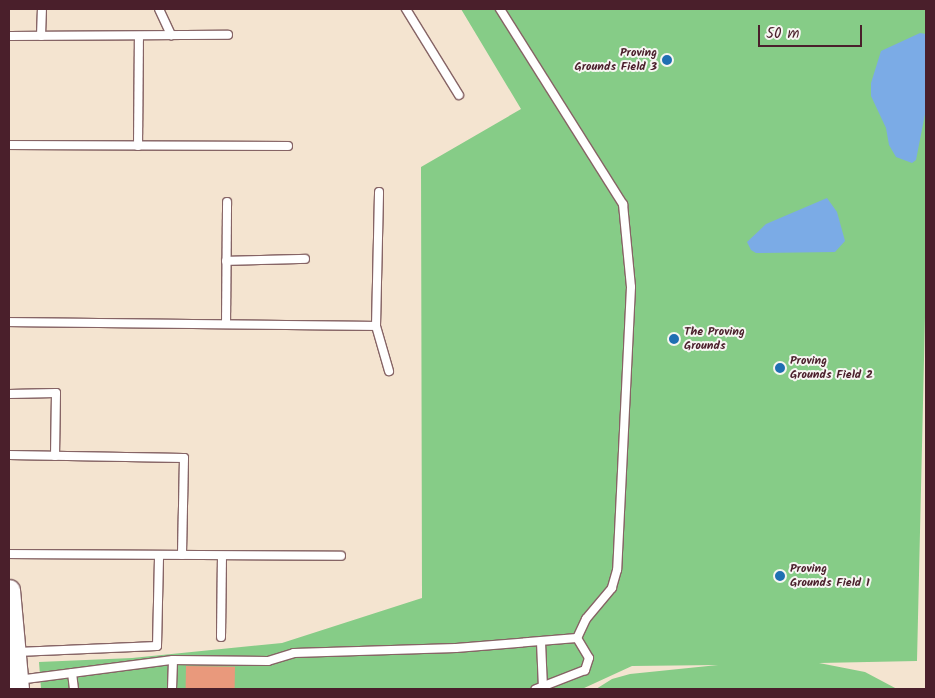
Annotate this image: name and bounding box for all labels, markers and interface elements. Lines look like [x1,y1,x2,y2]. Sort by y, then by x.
scale bar [760,15,864,47]
text: 50 m [766,22,800,46]
place label: Proving Grounds Field 3 [575,46,657,74]
marker: Proving Grounds Field 3 [661,54,673,66]
place label: The Proving Grounds [684,325,745,353]
marker: The Proving Grounds [668,333,680,345]
place label: Proving Grounds Field 2 [790,354,873,382]
marker: Proving Grounds Field 2 [774,362,786,374]
place label: Proving Grounds Field 1 [790,562,870,590]
marker: Proving Grounds Field 1 [774,570,786,582]

